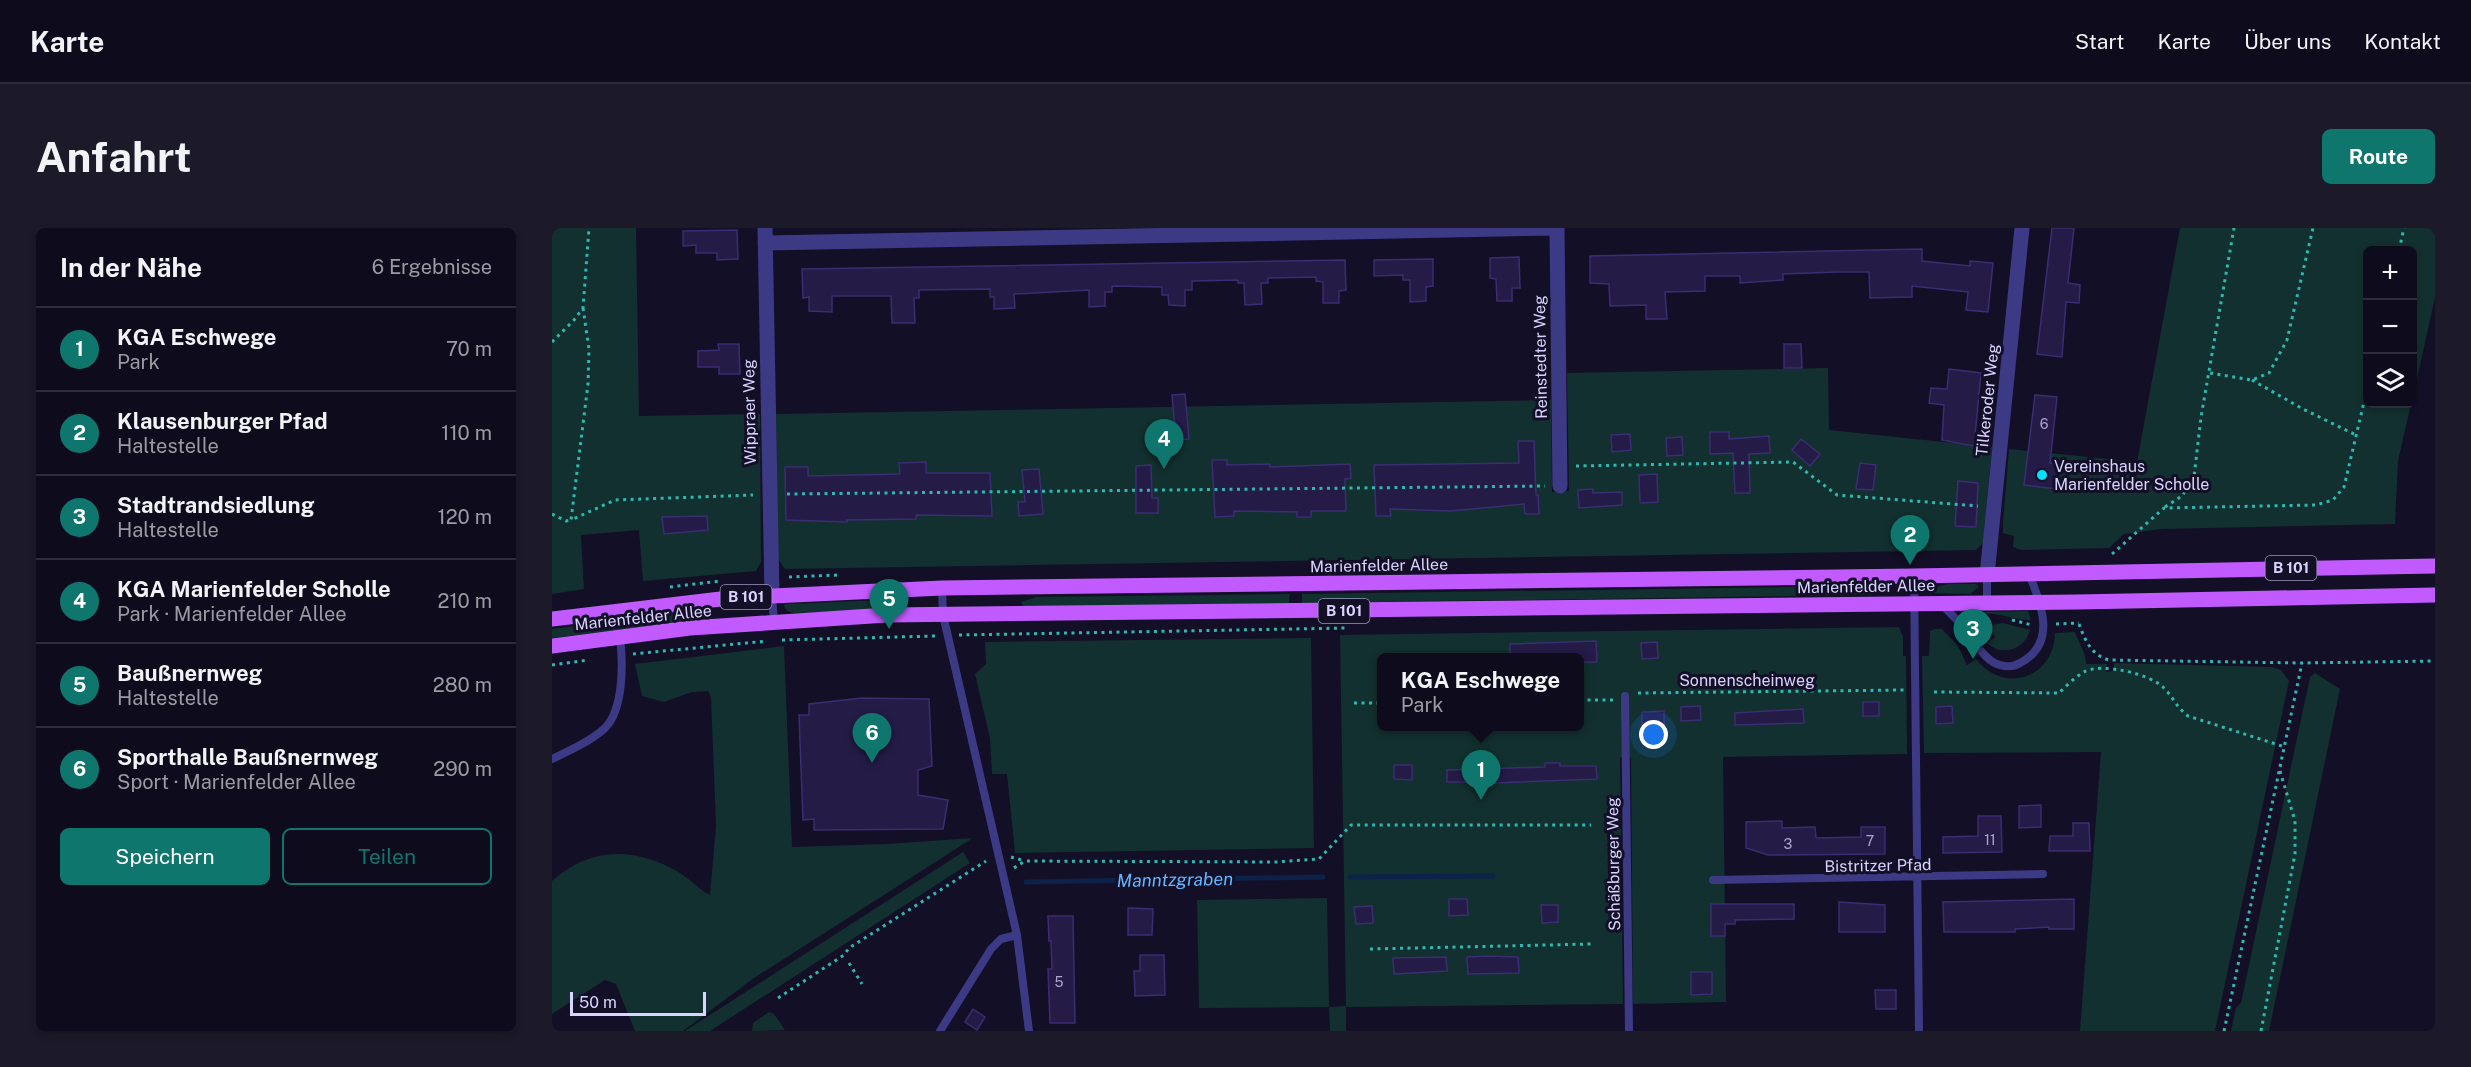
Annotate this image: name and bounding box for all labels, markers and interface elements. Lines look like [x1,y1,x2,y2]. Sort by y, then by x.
text: Karte [30,25,104,58]
text: Start [2075,29,2124,54]
text: Karte [2157,29,2211,54]
text: Über uns [2244,29,2331,54]
text: Kontakt [2364,29,2441,54]
button: Route [2322,129,2435,184]
text: Anfahrt [36,132,192,181]
map controls [2363,246,2417,408]
button: + [2363,246,2417,300]
text: In der Nähe [60,252,202,283]
text: 6 Ergebnisse [372,255,492,279]
street label: Reinstedter Weg [1530,295,1551,419]
button: − [2363,300,2417,354]
text: KGA Eschwege [117,324,276,350]
text: 1 [75,337,84,361]
text: 70 m [446,337,492,361]
street label: Tilkeroder Weg [1972,343,2003,457]
text: Park [117,350,160,374]
button: layers [2363,354,2417,408]
street label: Wippraer Weg [739,359,760,465]
text: Klausenburger Pfad [117,408,328,434]
house number: 6 [2040,416,2049,432]
pin: 4 [1144,420,1184,469]
text: 2 [73,421,86,445]
text: 110 m [441,421,492,445]
text: Haltestelle [117,434,219,458]
place label: Vereinshaus Marienfelder Scholle [2054,457,2209,494]
marker: Vereinshaus Marienfelder Scholle [2035,468,2049,482]
text: Stadtrandsiedlung [117,492,314,518]
text: 3 [73,505,86,529]
text: 120 m [438,505,492,529]
pin: 2 [1890,516,1930,565]
text: Haltestelle [117,518,219,542]
street label: Marienfelder Allee [1310,555,1448,576]
road number: B 101 [2266,556,2316,580]
text: KGA Marienfelder Scholle [117,576,391,602]
street label: Marienfelder Allee [1797,576,1935,597]
pin: 5 [870,580,908,629]
road number: B 101 [720,585,772,609]
text: 4 [73,589,86,613]
text: 210 m [438,589,492,613]
road number: B 101 [1318,599,1370,623]
street label: Marienfelder Allee [573,601,713,634]
text: Park · Marienfelder Allee [117,602,347,626]
pin: 3 [1954,610,1992,659]
popup [1377,653,1584,731]
text: Baußnernweg [117,660,262,686]
text: KGA Eschwege [1401,667,1560,693]
street label: Sonnenscheinweg [1679,671,1815,690]
text: 5 [73,673,86,697]
text: 280 m [433,673,492,697]
text: Haltestelle [117,686,219,710]
text: Park [1401,693,1443,717]
pin: 6 [852,714,892,763]
your location [1639,720,1668,749]
text: Sporthalle Baußnernweg [117,744,378,770]
pin: 1 [1462,750,1500,800]
text: 6 [73,757,86,781]
text: 290 m [433,757,492,781]
text: Sport · Marienfelder Allee [117,770,356,794]
street label: Schäßburger Weg [1603,797,1624,931]
button: Speichern [60,828,270,885]
button: Teilen [282,828,492,885]
house number: 11 [1984,832,1996,848]
house number: 7 [1866,833,1874,849]
house number: 3 [1784,836,1793,852]
street label: Bistritzer Pfad [1824,855,1932,876]
water label: Manntzgraben [1117,868,1233,891]
house number: 5 [1055,974,1064,990]
scale bar [570,989,706,1016]
text: 50 m [579,993,617,1012]

